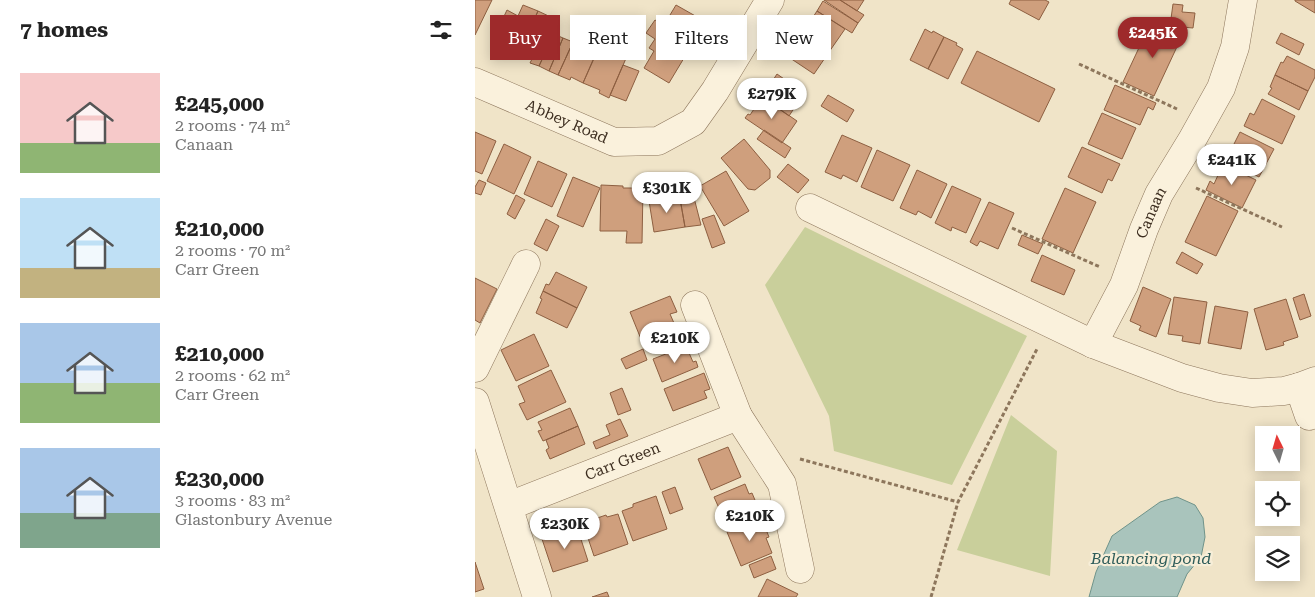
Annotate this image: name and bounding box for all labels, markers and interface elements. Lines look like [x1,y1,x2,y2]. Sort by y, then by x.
chip: Buy [490,15,560,60]
chip: Rent [570,15,646,60]
chip: Filters [656,15,747,60]
chip: New [757,15,831,60]
icon: filters [427,16,455,44]
pin: £245K [1118,17,1188,59]
text: 7 homes [20,18,108,42]
text: £245K [1129,23,1177,42]
pin: £279K [737,78,807,120]
text: £279K [748,84,796,103]
text: £245,000 [175,92,264,116]
icon: home [60,93,120,153]
street label: Abbey Road [523,96,611,147]
text: 2 rooms · 74 m² [175,116,290,135]
text: Canaan [175,135,233,154]
pin: £241K [1197,144,1267,186]
text: £241K [1208,150,1256,169]
pin: £301K [632,172,702,214]
text: £301K [643,178,691,197]
street label: Canaan [1132,183,1170,241]
text: £210,000 [175,217,264,241]
icon: home [60,218,120,278]
text: 2 rooms · 70 m² [175,241,290,260]
text: Carr Green [175,260,259,279]
pin: £210K [640,322,710,364]
text: £210K [651,328,699,347]
text: £210,000 [175,342,264,366]
icon: home [60,343,120,403]
text: 2 rooms · 62 m² [175,366,290,385]
text: Carr Green [175,385,259,404]
north arrow [1255,426,1300,471]
map controls [1255,426,1300,581]
street label: Carr Green [582,438,663,484]
text: £230,000 [175,467,264,491]
icon: home [60,468,120,528]
button: locate [1255,481,1300,526]
text: 3 rooms · 83 m² [175,491,290,510]
pin: £210K [715,500,785,542]
text: £210K [726,506,774,525]
pin: £230K [530,508,600,550]
text: Glastonbury Avenue [175,510,332,529]
text: £230K [541,514,589,533]
button: layers [1255,536,1300,581]
water label: Balancing pond [1090,549,1211,568]

